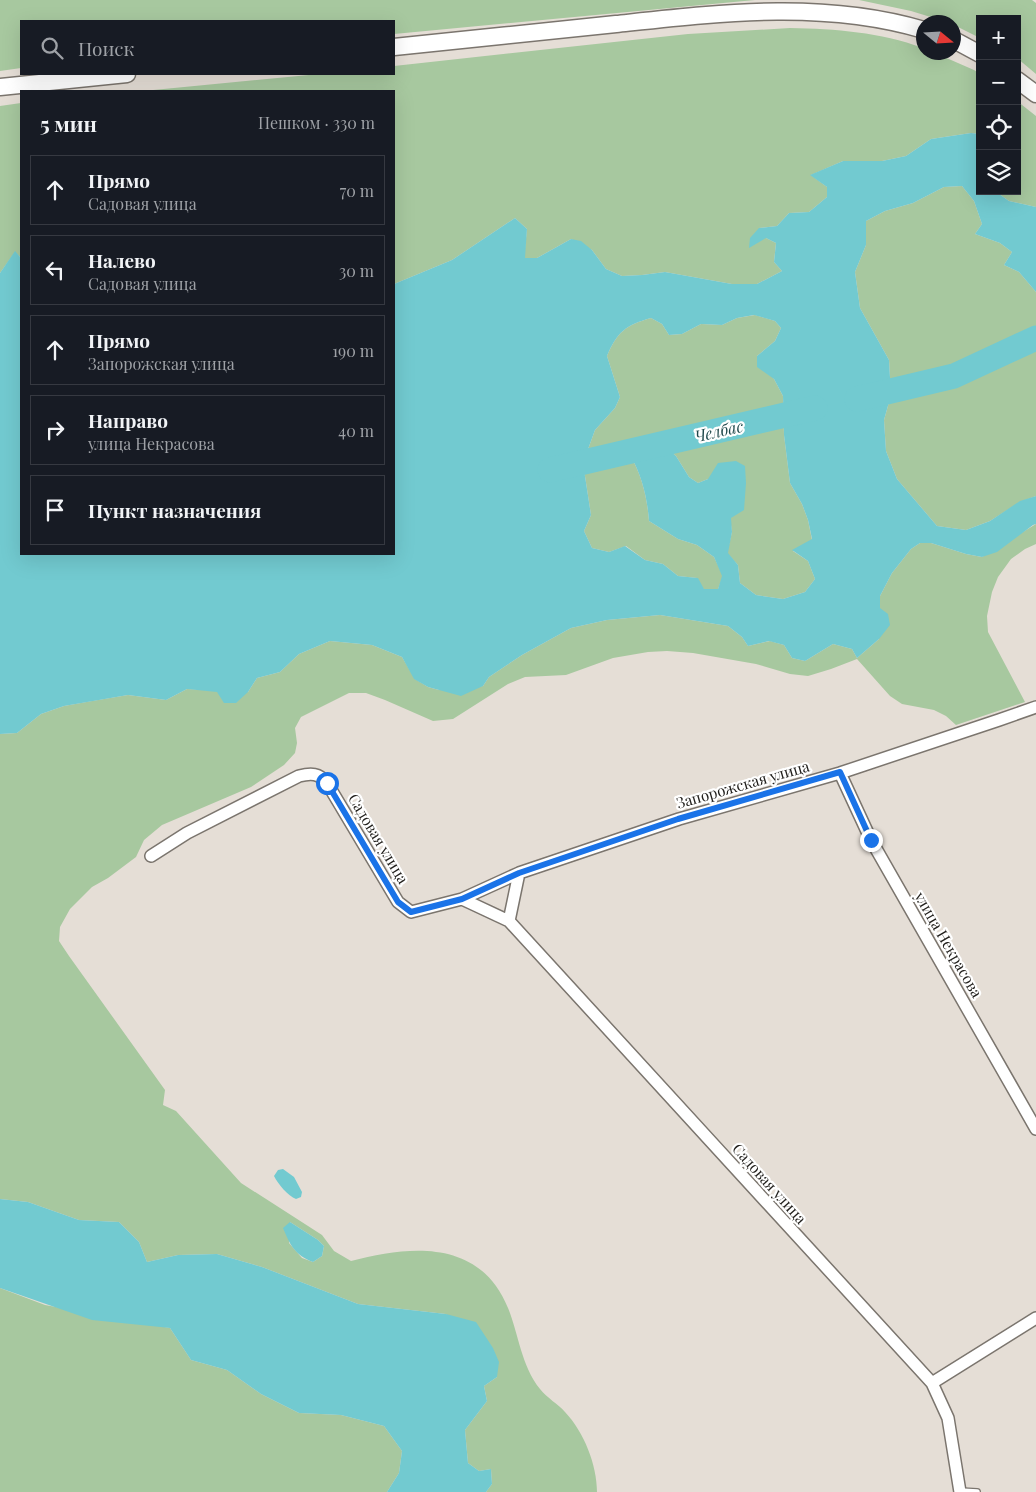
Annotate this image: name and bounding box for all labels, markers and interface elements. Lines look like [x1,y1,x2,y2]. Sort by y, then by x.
north arrow [916,15,961,60]
map controls [976,15,1021,195]
button: + [976,15,1021,60]
search box [20,20,395,75]
icon: search [38,34,66,62]
text: Поиск [78,35,134,61]
button: − [976,60,1021,105]
button: locate [976,105,1021,150]
text: 5 мин [40,109,97,137]
text: Пешком · 330 m [258,112,375,133]
button: layers [976,150,1021,195]
text: Прямо [88,167,150,193]
icon: ahead [41,176,69,204]
text: 70 m [340,180,374,201]
text: Садовая улица [88,193,197,214]
text: Налево [88,247,156,273]
icon: left [41,256,69,284]
text: 30 m [339,260,374,281]
text: Садовая улица [88,273,197,294]
text: Прямо [88,327,150,353]
icon: ahead [41,336,69,364]
text: 190 m [332,340,374,361]
text: Запорожская улица [88,353,235,374]
text: Направо [88,407,168,433]
water label: Челбас [693,415,745,446]
icon: right [41,416,69,444]
text: 40 m [338,420,374,441]
text: улица Некрасова [88,433,215,454]
icon: arrive [41,496,69,524]
text: Пункт назначения [88,497,261,523]
street label: Запорожская улица [674,755,812,813]
route start [316,772,339,795]
street label: Садовая улица [344,790,414,888]
route end [860,829,883,852]
street label: улица Некрасова [910,887,987,1001]
street label: Садовая улица [728,1139,812,1228]

